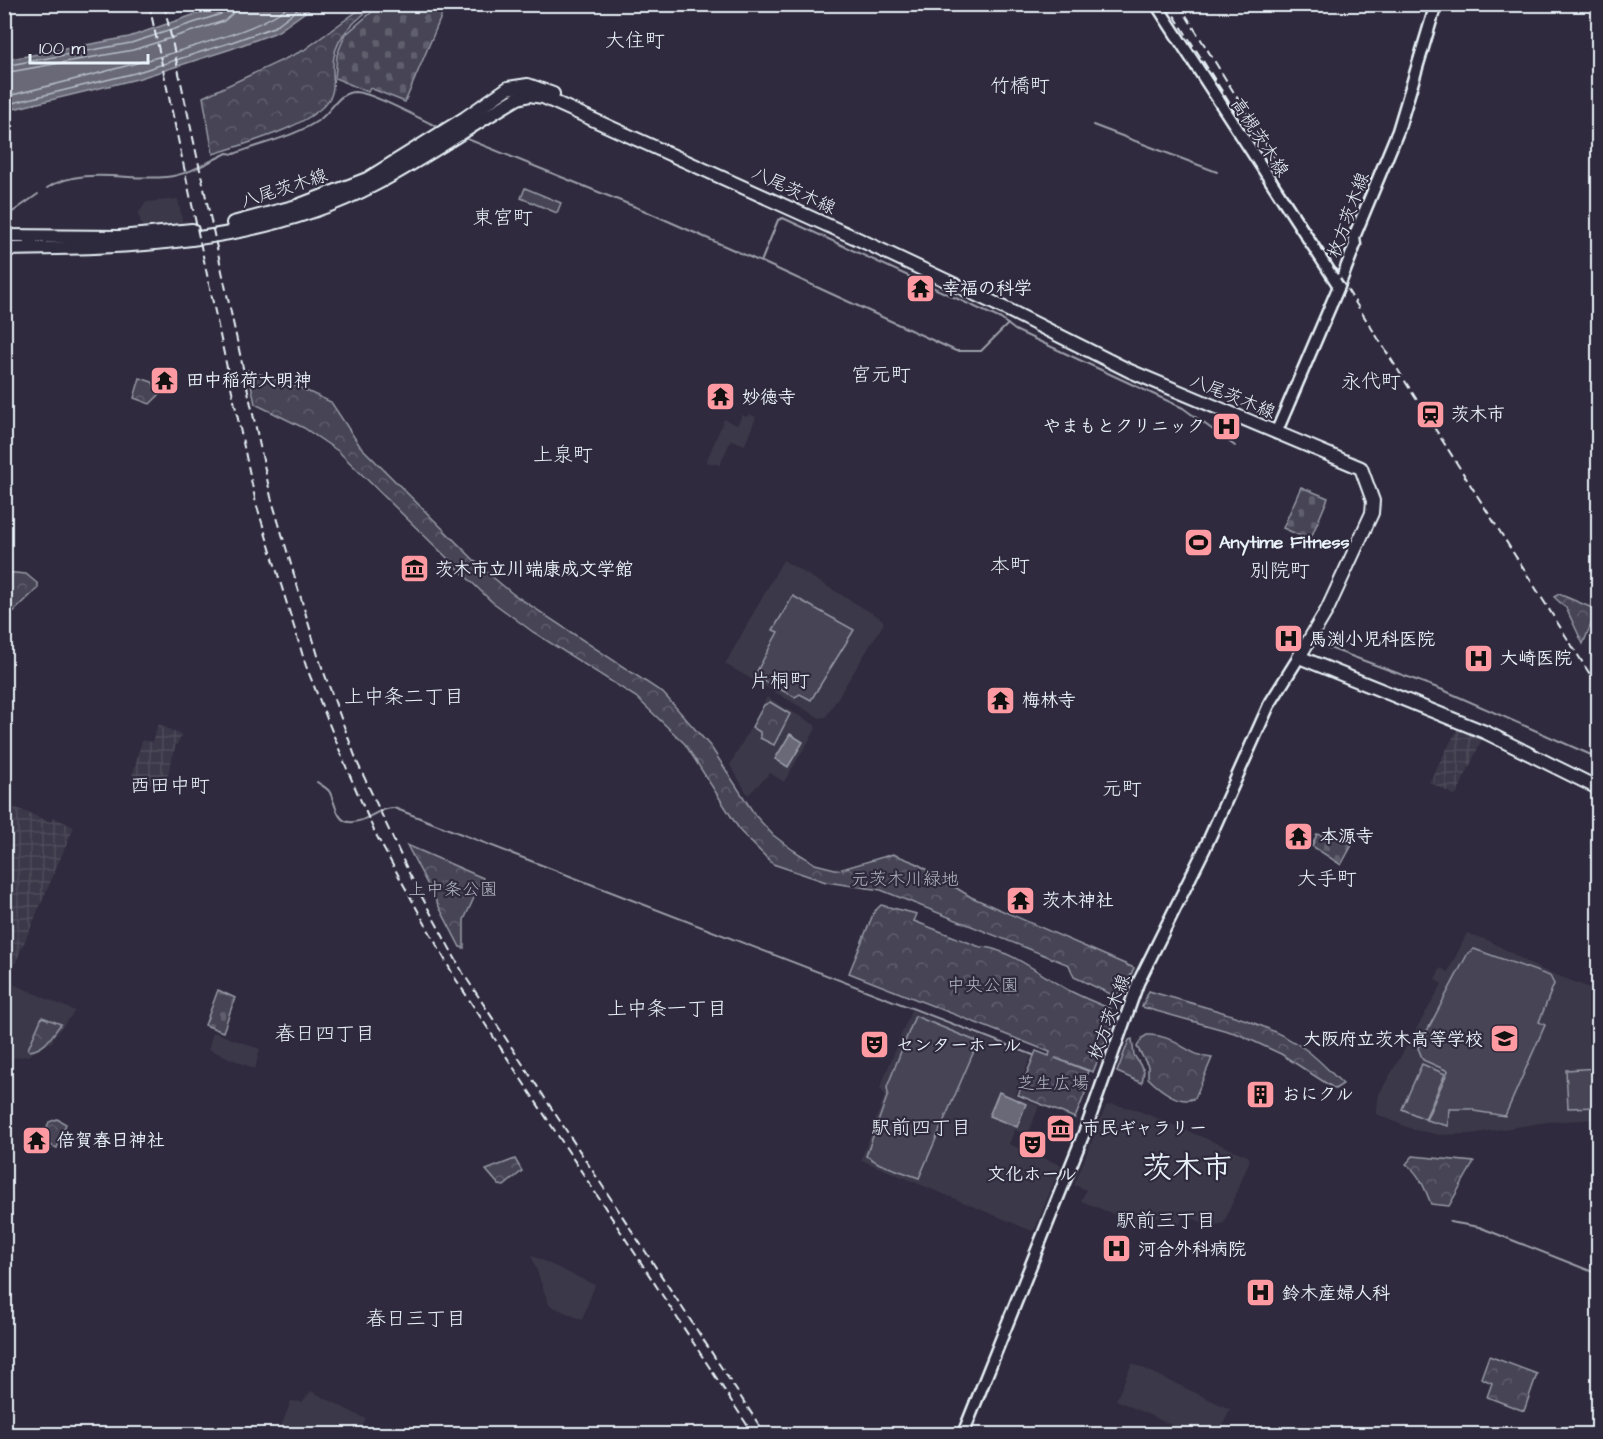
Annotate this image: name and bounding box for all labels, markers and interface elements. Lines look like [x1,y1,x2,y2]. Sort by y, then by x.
scale bar [30,27,148,65]
district label: 大住町 [605,27,665,55]
text: 100 m [39,36,85,61]
district label: 竹橋町 [990,72,1050,100]
street label: 高槻茨木線 [1225,93,1295,182]
street label: 八尾茨木線 [748,160,840,221]
street label: 八尾茨木線 [237,163,331,214]
street label: 枚方茨木線 [1321,169,1376,262]
district label: 東宮町 [473,204,533,232]
temple icon: 幸福の科学 [905,272,937,304]
place label: 幸福の科学 [942,276,1032,301]
district label: 宮元町 [851,361,911,389]
temple icon: 田中稲荷大明神 [149,364,181,396]
place label: 田中稲荷大明神 [186,368,312,393]
street label: 八尾茨木線 [1186,368,1279,425]
district label: 永代町 [1341,368,1401,396]
temple icon: 妙徳寺 [705,381,737,413]
place label: 妙徳寺 [742,385,796,410]
station icon: 茨木市 [1414,398,1446,430]
place label: 茨木市 [1451,402,1505,427]
hospital icon: やまもとクリニック [1210,410,1242,442]
place label: やまもとクリニック [1043,414,1205,439]
district label: 上泉町 [533,441,593,469]
sports icon: Anytime Fitness [1182,526,1214,558]
place label: Anytime Fitness [1219,530,1350,556]
district label: 本町 [990,552,1030,580]
museum icon: 茨木市立川端康成文学館 [398,553,430,585]
place label: 茨木市立川端康成文学館 [435,557,633,582]
district label: 別院町 [1250,557,1310,585]
hospital icon: 馬渕小児科医院 [1272,623,1304,655]
place label: 馬渕小児科医院 [1309,627,1435,652]
hospital icon: 大崎医院 [1463,642,1495,674]
place label: 大崎医院 [1500,646,1572,671]
district label: 片桐町 [750,667,810,695]
district label: 上中条二丁目 [344,683,464,711]
temple icon: 梅林寺 [985,684,1017,716]
place label: 梅林寺 [1022,688,1076,713]
district label: 西田中町 [130,772,210,800]
district label: 元町 [1102,775,1142,803]
temple icon: 本源寺 [1283,820,1315,852]
place label: 本源寺 [1320,824,1374,849]
district label: 大手町 [1297,865,1357,893]
park label: 元茨木川緑地 [851,867,959,892]
park label: 上中条公園 [408,877,498,902]
temple icon: 茨木神社 [1005,884,1037,916]
place label: 茨木神社 [1042,888,1114,913]
street label: 枚方茨木線 [1082,971,1137,1064]
park label: 中央公園 [947,973,1019,998]
district label: 上中条一丁目 [607,995,727,1023]
district label: 春日四丁目 [275,1020,375,1048]
school or university icon: 大阪府立茨木高等学校 [1488,1023,1520,1055]
place label: 大阪府立茨木高等学校 [1303,1027,1483,1052]
theatre icon: センターホール [859,1029,891,1061]
place label: センターホール [896,1033,1021,1058]
park label: 芝生広場 [1017,1071,1089,1096]
building icon: おにクル [1245,1078,1277,1110]
place label: おにクル [1282,1082,1353,1107]
museum icon: 市民ギャラリー [1045,1112,1077,1144]
district label: 駅前四丁目 [871,1114,971,1142]
place label: 市民ギャラリー [1082,1116,1207,1141]
temple icon: 倍賀春日神社 [20,1124,52,1156]
place label: 倍賀春日神社 [57,1128,165,1153]
theatre icon: 文化ホール [1016,1129,1048,1161]
district label: 茨木市 [1142,1147,1232,1189]
place label: 文化ホール [987,1162,1077,1187]
district label: 駅前三丁目 [1116,1207,1216,1235]
hospital icon: 河合外科病院 [1101,1233,1133,1265]
place label: 河合外科病院 [1138,1237,1246,1262]
hospital icon: 鈴木産婦人科 [1245,1277,1277,1309]
place label: 鈴木産婦人科 [1282,1281,1390,1306]
district label: 春日三丁目 [366,1305,466,1333]

